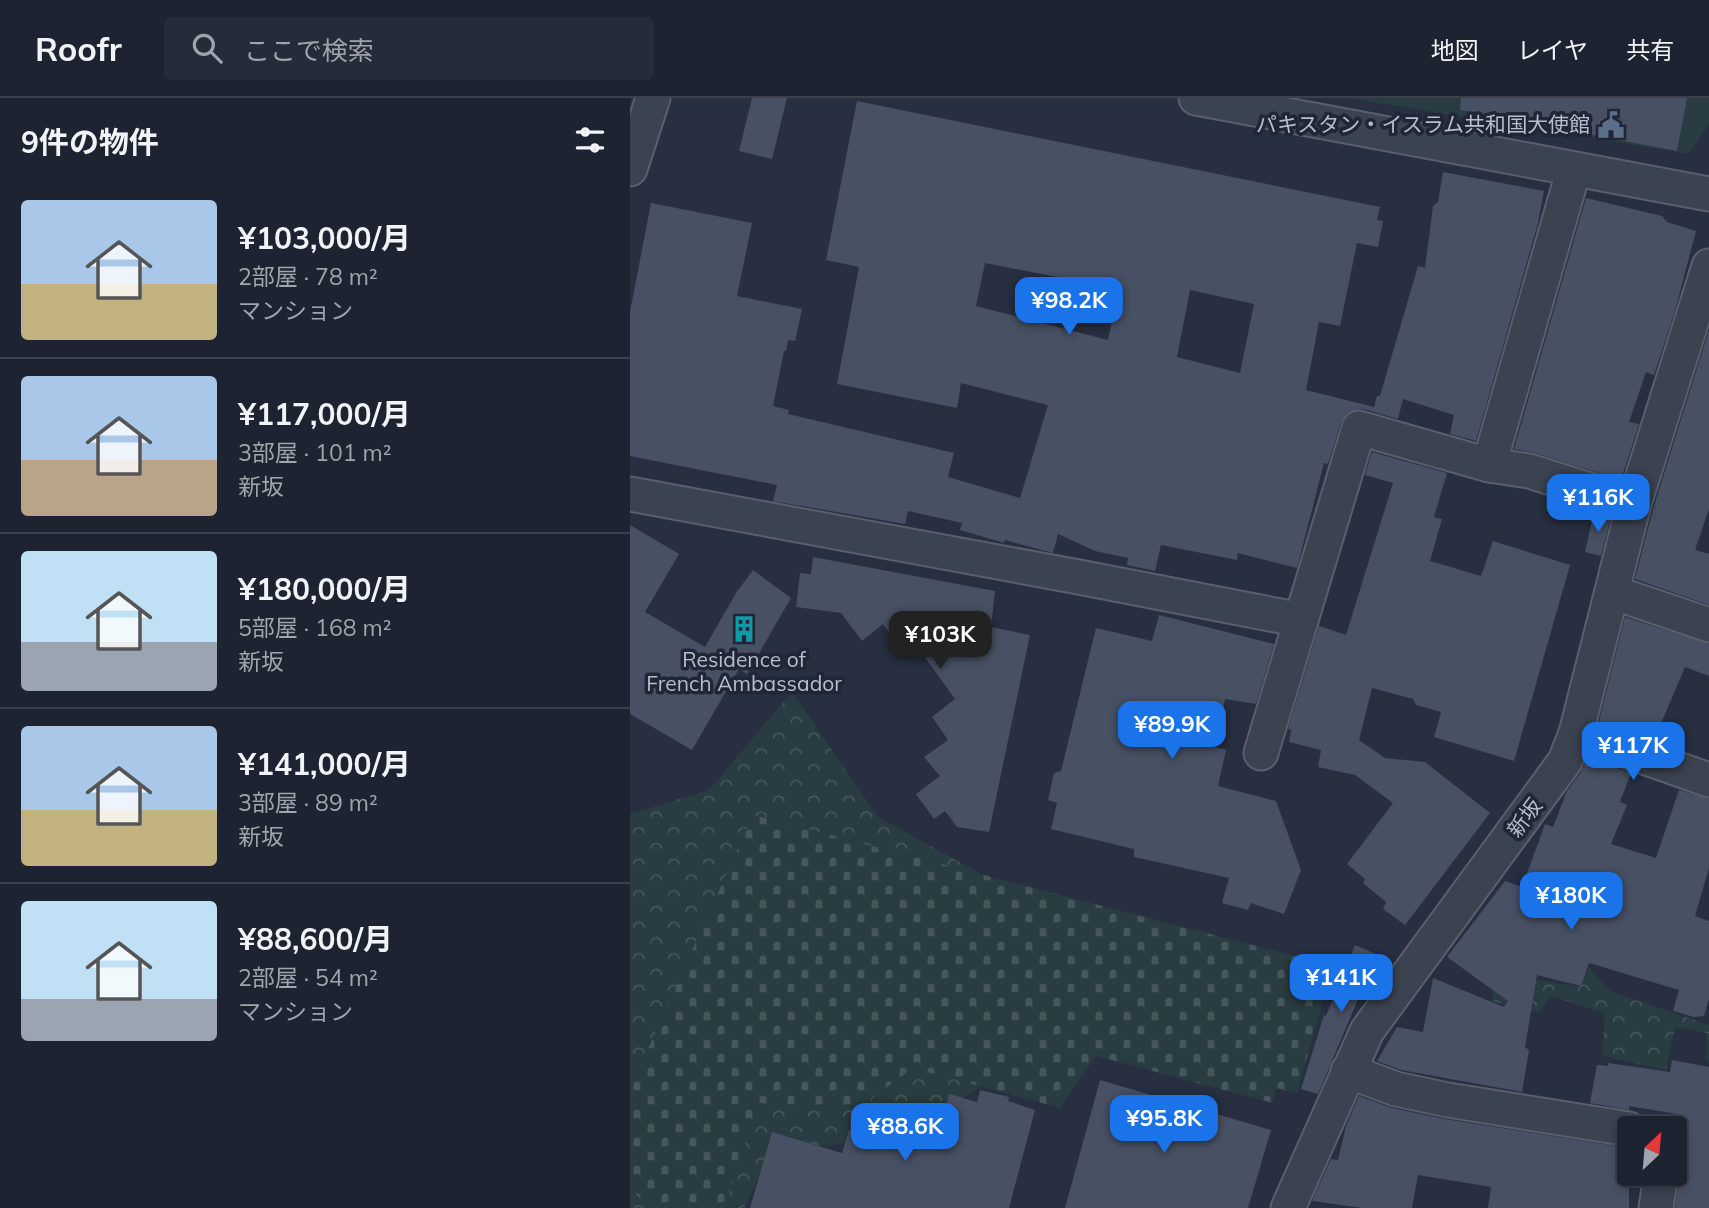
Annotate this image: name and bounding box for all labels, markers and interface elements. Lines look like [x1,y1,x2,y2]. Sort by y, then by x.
search box [164,17,654,80]
text: Roofr [35,28,122,69]
icon: search [188,29,226,67]
text: ここで検索 [244,34,374,67]
text: 地図 [1431,35,1479,65]
text: レイヤ [1517,35,1588,65]
text: 共有 [1626,35,1674,65]
public building icon: パキスタン・イスラム共和国大使館 [1596,110,1626,140]
place label: パキスタン・イスラム共和国大使館 [1256,111,1590,137]
icon: filters [571,121,609,159]
text: 9件の物件 [21,123,159,161]
text: ¥103,000/月 [238,219,411,257]
icon: home [77,228,161,312]
text: 2部屋 · 78 m² [238,262,378,291]
pin: ¥98.2K [1012,278,1126,337]
text: ¥98.2K [1031,285,1107,314]
text: マンション [238,296,353,325]
text: ¥117,000/月 [238,395,411,433]
icon: home [77,404,161,488]
text: 3部屋 · 101 m² [238,438,391,467]
text: 新坂 [238,472,284,501]
pin: ¥116K [1549,474,1647,534]
text: ¥116K [1563,482,1633,511]
text: ¥180,000/月 [238,570,411,608]
icon: home [77,579,161,663]
pin: ¥103K [891,612,989,671]
text: 5部屋 · 168 m² [238,613,391,642]
building icon: Residence of French Ambassador [729,614,759,644]
text: ¥103K [905,619,975,648]
place label: Residence of French Ambassador [646,646,842,696]
text: 新坂 [238,647,284,676]
pin: ¥89.9K [1115,702,1229,761]
text: ¥89.9K [1134,709,1210,738]
pin: ¥117K [1584,722,1682,782]
text: ¥117K [1598,730,1668,759]
text: ¥141,000/月 [238,745,411,783]
icon: home [77,754,161,838]
text: 3部屋 · 89 m² [238,788,378,817]
street label: 新坂 [1501,793,1547,842]
text: 新坂 [238,822,284,851]
pin: ¥180K [1522,872,1620,932]
text: ¥180K [1536,880,1606,909]
text: ¥88,600/月 [238,920,393,958]
icon: home [77,929,161,1013]
pin: ¥141K [1292,954,1390,1014]
text: ¥141K [1306,962,1376,991]
text: 2部屋 · 54 m² [238,963,378,992]
text: マンション [238,997,353,1026]
pin: ¥95.8K [1107,1096,1221,1155]
text: ¥95.8K [1126,1103,1202,1132]
pin: ¥88.6K [848,1104,962,1163]
text: ¥88.6K [867,1111,943,1140]
north arrow [1617,1116,1687,1186]
map controls [1617,1116,1687,1186]

